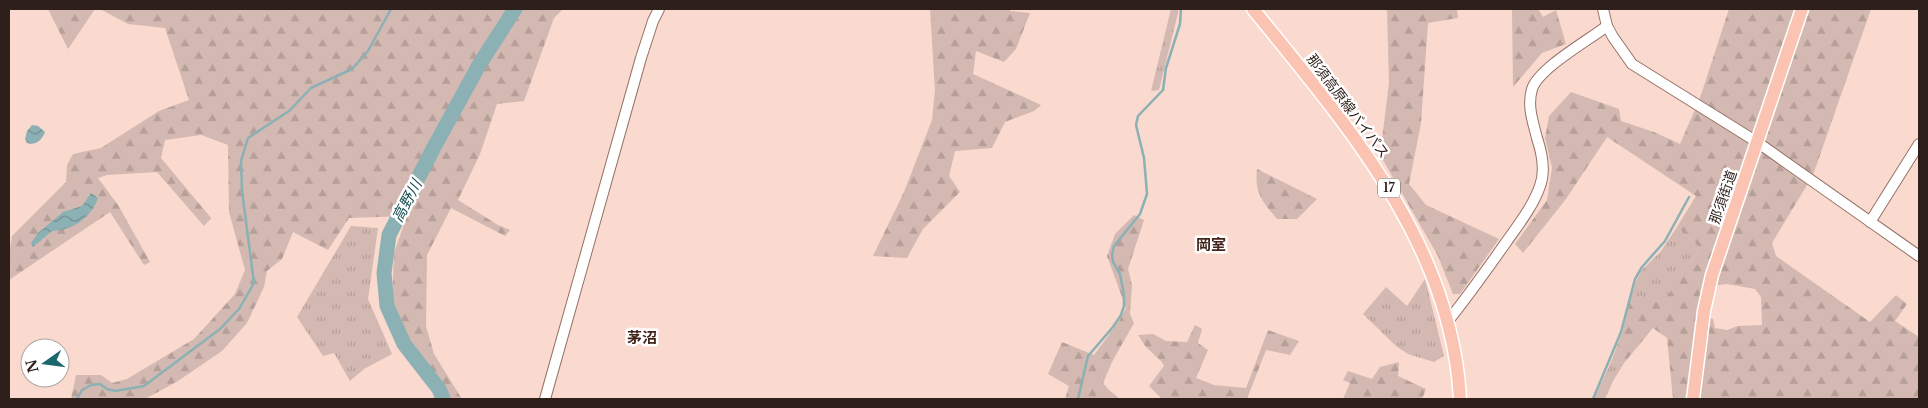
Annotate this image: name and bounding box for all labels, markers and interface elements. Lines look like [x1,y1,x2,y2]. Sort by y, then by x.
street label: 那須高原線バイパス [1303,50,1393,162]
street label: 那須街道 [1705,168,1741,226]
water label: 高野川 [388,175,426,225]
road number: 17 [1378,178,1400,198]
district label: 岡室 [1196,235,1226,254]
district label: 茅沼 [627,328,657,347]
north arrow [20,338,70,388]
text: N [22,358,43,375]

